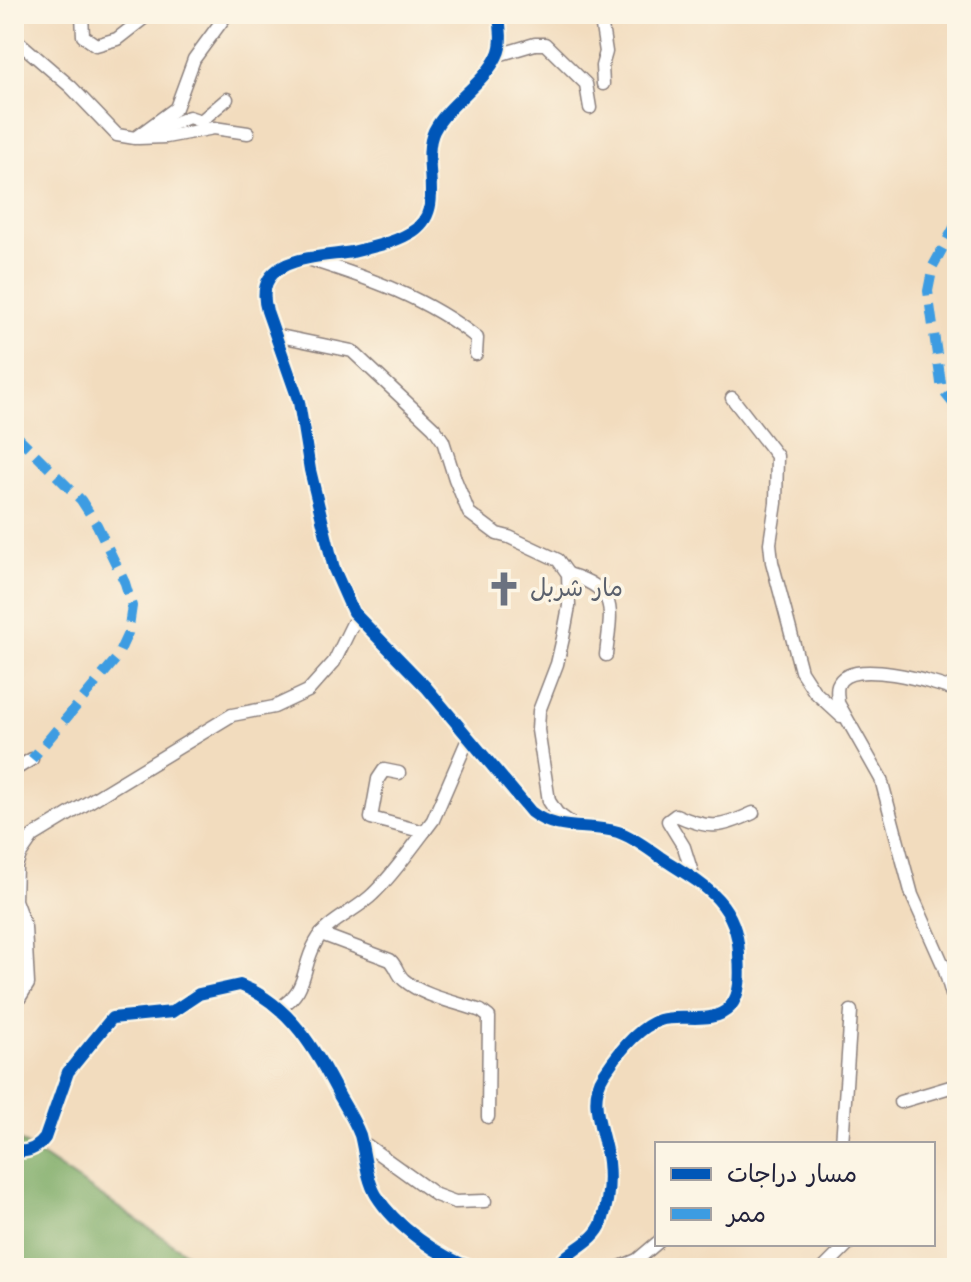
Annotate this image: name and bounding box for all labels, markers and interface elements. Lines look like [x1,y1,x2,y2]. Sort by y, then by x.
church icon: مار شربل [485,570,523,608]
place label: مار شربل [530,570,623,609]
legend [655,1142,935,1246]
text: مسار دراجات [727,1156,857,1195]
text: ممر [725,1196,766,1235]

